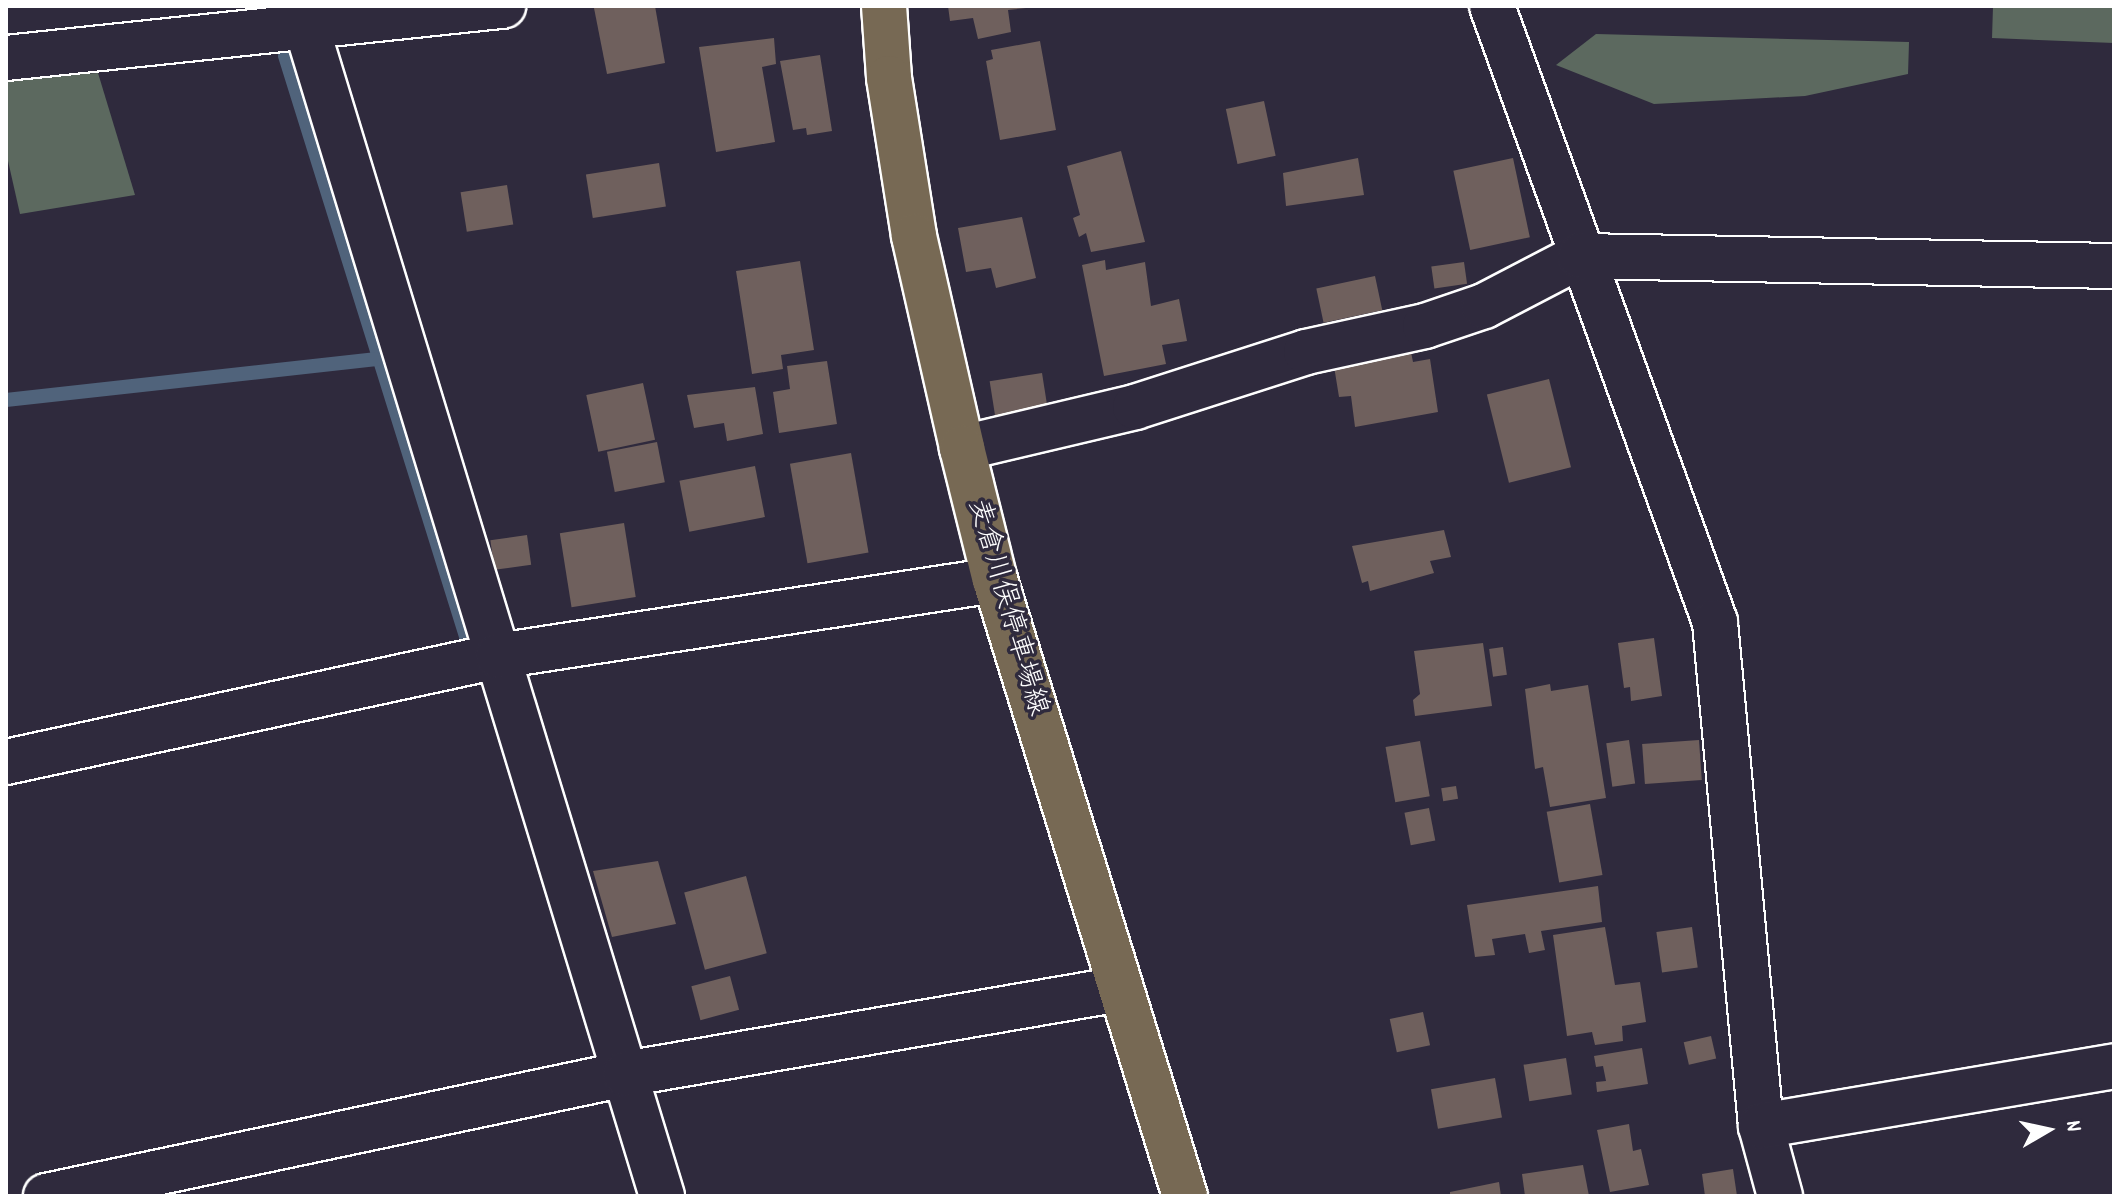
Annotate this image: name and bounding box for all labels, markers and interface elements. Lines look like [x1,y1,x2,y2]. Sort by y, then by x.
street label: 麦倉川俣停車場線 [959,496,1053,720]
north arrow [2008,1090,2088,1170]
text: N [2056,1118,2088,1134]

